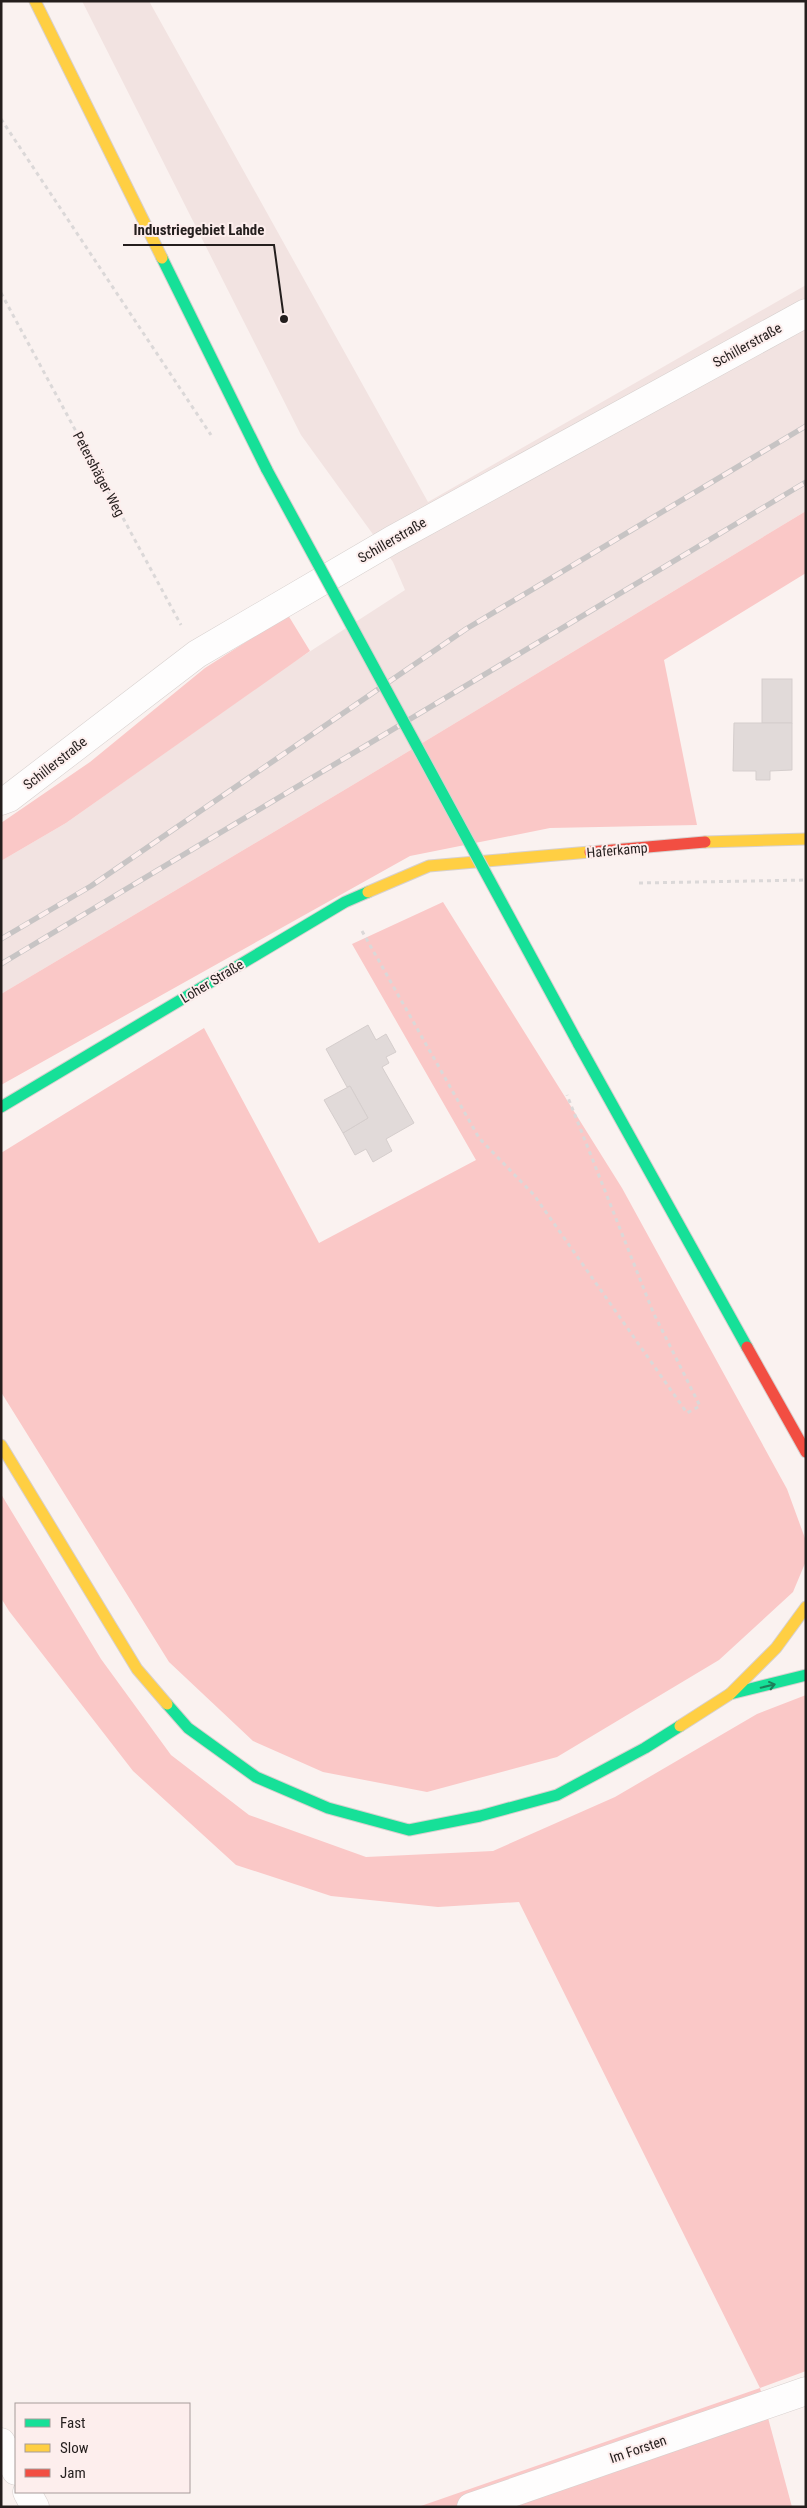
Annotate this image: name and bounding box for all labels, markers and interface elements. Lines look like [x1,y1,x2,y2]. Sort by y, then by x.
callout: Industriegebiet Lahde [123,215,274,245]
text: Industriegebiet Lahde [134,221,265,239]
street label: Schillerstraße [710,319,785,370]
street label: Petershäger Weg [70,429,128,519]
street label: Schillerstraße [355,514,429,566]
street label: Schillerstraße [20,733,90,793]
street label: Haferkamp [586,839,648,861]
street label: Loher Straße [178,956,247,1006]
one-way arrow [760,1681,776,1690]
legend [15,2403,190,2493]
text: Fast [60,2414,85,2432]
street label: Im Forsten [607,2432,669,2466]
text: Slow [60,2439,89,2457]
text: Jam [60,2464,86,2482]

